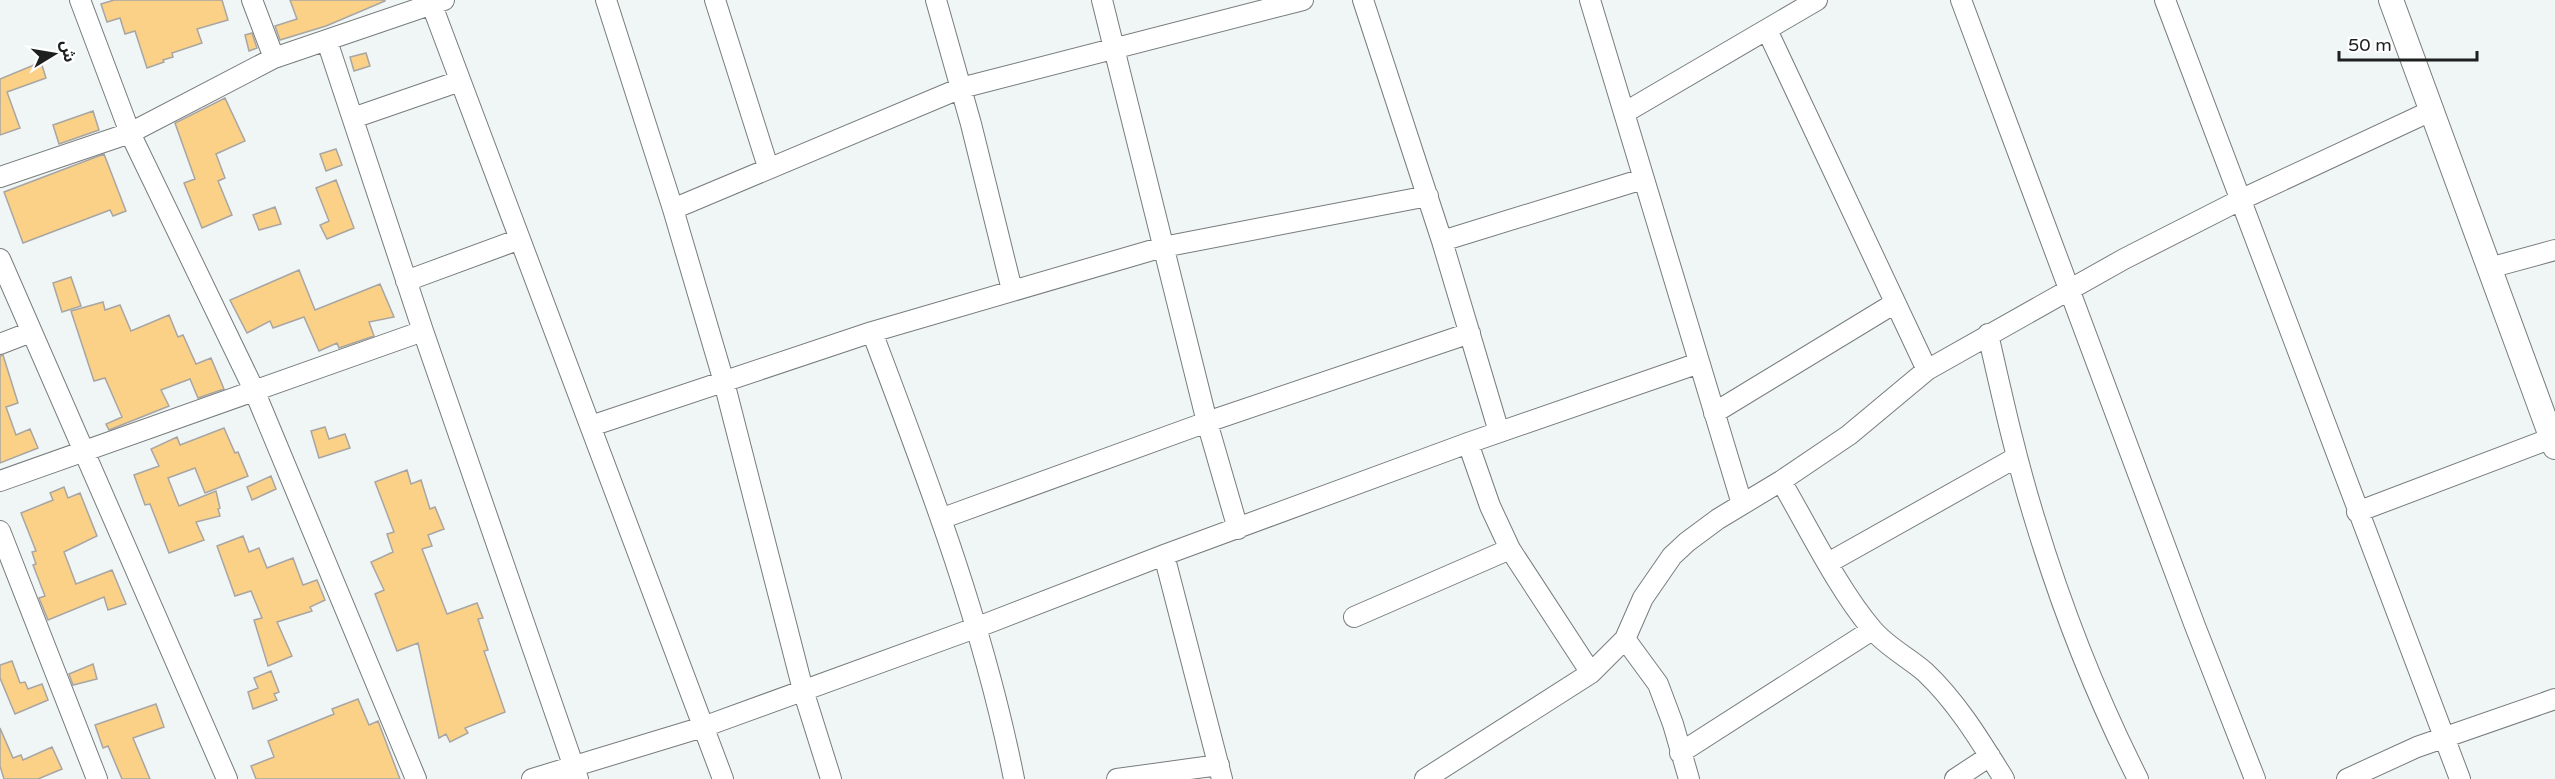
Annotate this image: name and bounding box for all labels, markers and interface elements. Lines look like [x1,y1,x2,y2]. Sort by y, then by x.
north arrow [24,24,84,84]
scale bar [2339,24,2477,62]
text: 50 m [2348,34,2392,56]
text: ش [56,39,80,64]

